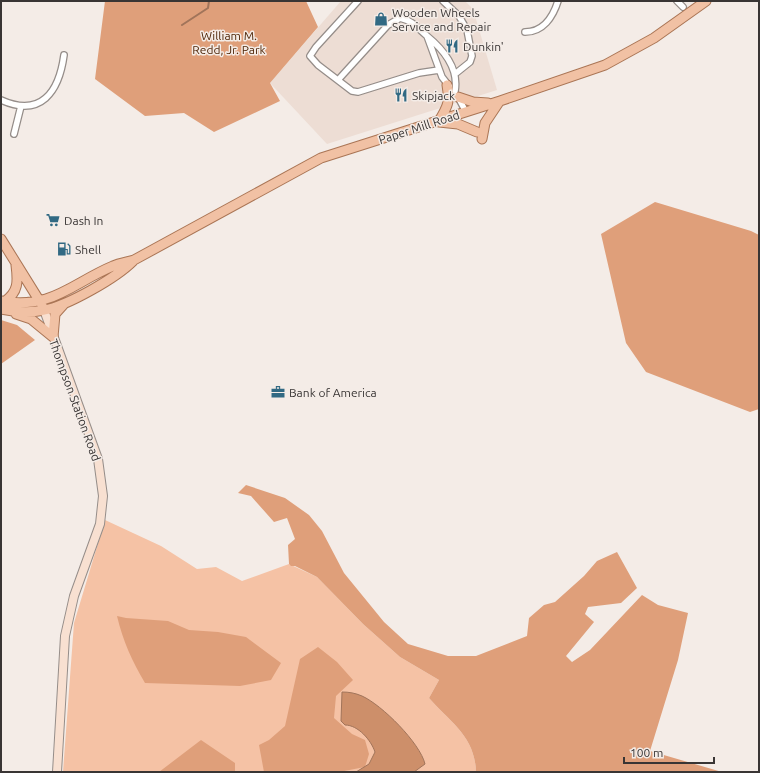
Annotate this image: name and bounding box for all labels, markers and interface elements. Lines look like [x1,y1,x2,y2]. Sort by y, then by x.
place label: Wooden Wheels Service and Repair [392,6,491,33]
shop icon: Wooden Wheels Service and Repair [373,11,389,27]
park label: William M. Redd, Jr. Park [192,29,266,56]
restaurant icon: Dunkin' [444,38,460,54]
place label: Dunkin' [463,40,504,53]
restaurant icon: Skipjack [393,87,409,103]
place label: Skipjack [412,89,455,102]
street label: Paper Mill Road [377,108,461,146]
supermarket icon: Dash In [45,212,61,228]
place label: Dash In [64,214,103,227]
fuel station icon: Shell [56,241,72,257]
place label: Shell [75,243,101,256]
street label: Thompson Station Road [47,337,103,463]
office icon: Bank of America [270,384,286,400]
place label: Bank of America [289,386,377,399]
scale bar [624,739,714,765]
text: 100 m [630,746,663,759]

